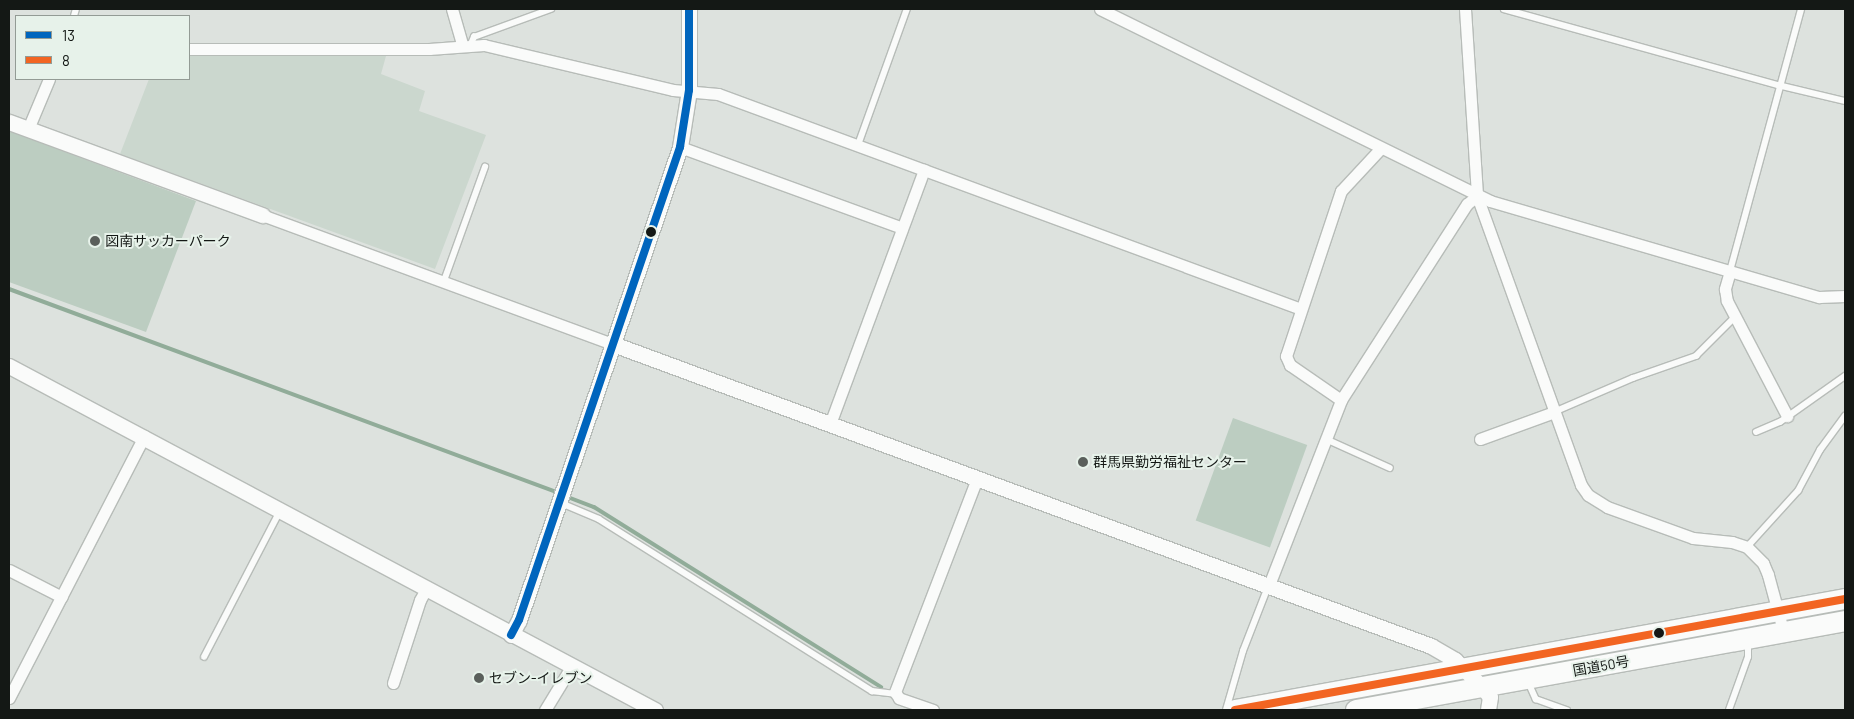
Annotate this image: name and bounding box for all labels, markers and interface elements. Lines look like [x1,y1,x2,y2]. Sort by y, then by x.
legend [15,15,190,80]
text: 13 [62,26,75,44]
text: 8 [62,51,70,69]
unlabelled marker [646,227,656,237]
place label: 図南サッカーパーク [105,233,231,249]
marker: 図南サッカーパーク [89,235,101,247]
place label: 群馬県勤労福祉センター [1093,454,1247,470]
marker: 群馬県勤労福祉センター [1077,456,1089,468]
unlabelled marker [1654,628,1664,638]
street label: 国道50号 [1571,653,1631,679]
place label: セブン-イレブン [489,670,593,686]
marker: セブン-イレブン [473,672,485,684]

